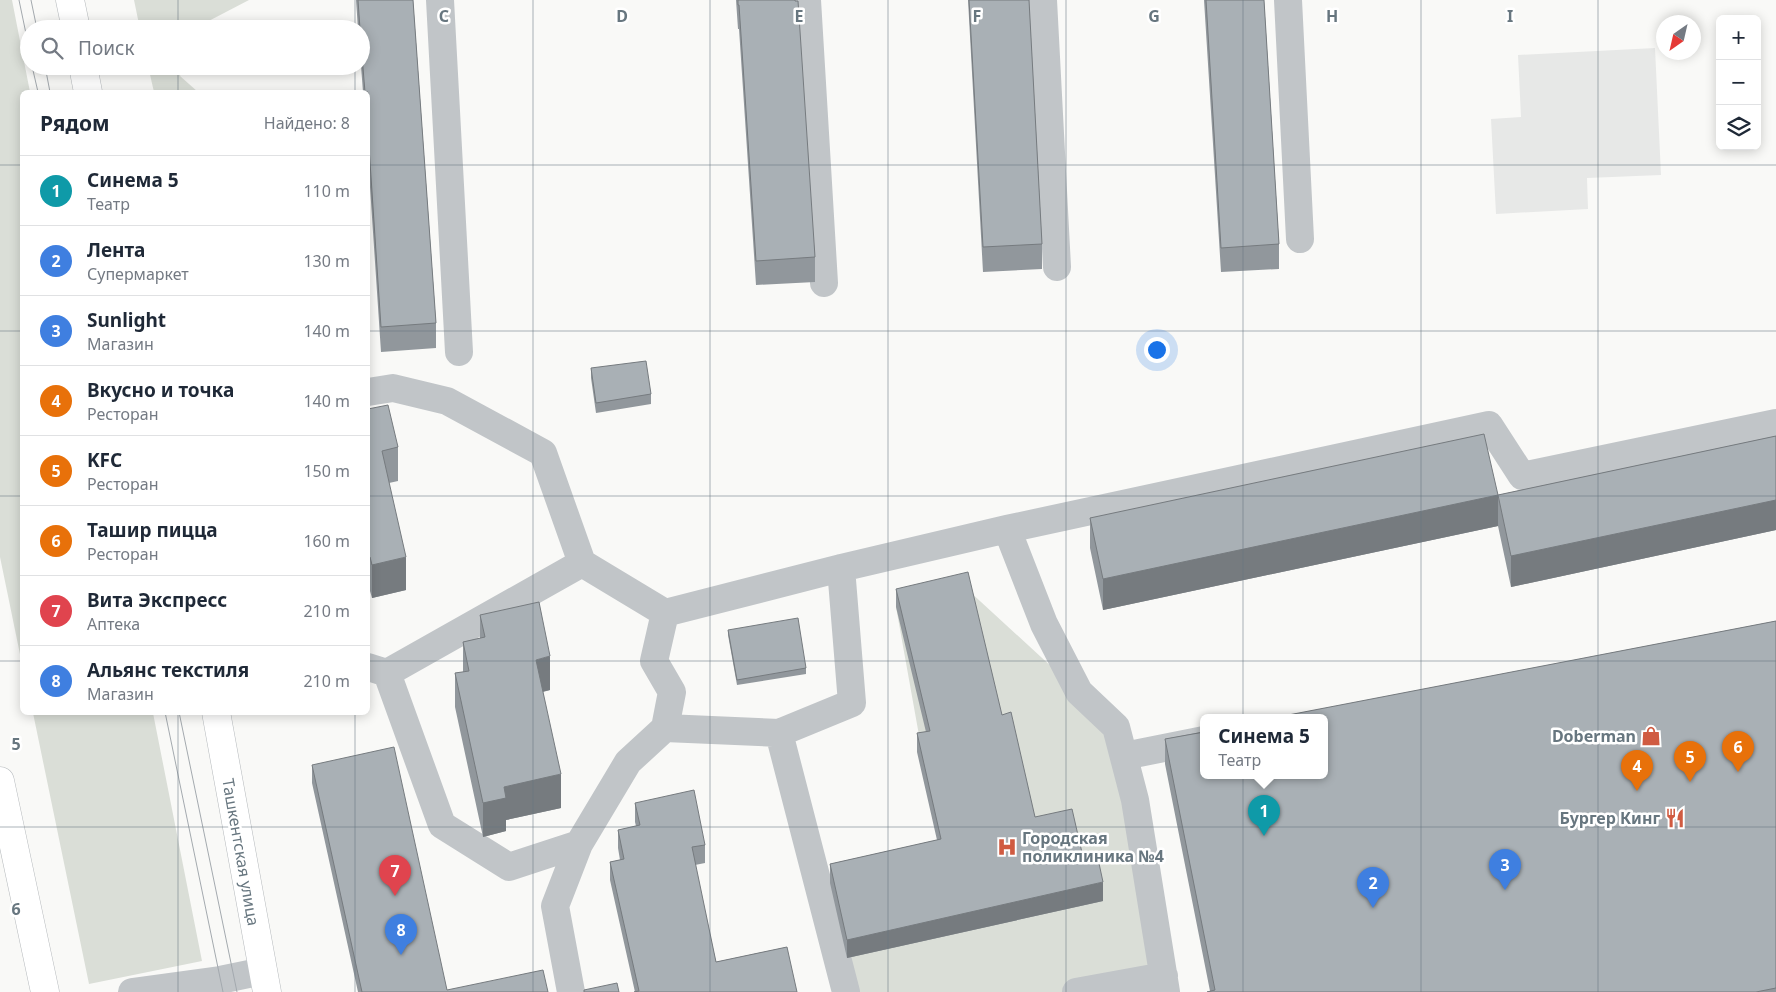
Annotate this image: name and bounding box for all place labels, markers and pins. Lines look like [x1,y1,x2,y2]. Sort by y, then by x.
place label: Doberman [1552,725,1636,747]
shop icon: Doberman [1640,725,1662,747]
pin: 6 [1722,731,1754,772]
pin: 5 [1674,741,1706,782]
pin: 4 [1621,750,1653,791]
pin: 1 [1248,795,1280,836]
place label: Бургер Кинг [1559,807,1660,829]
restaurant icon: Бургер Кинг [1664,807,1686,829]
place label: Городская поликлиника №4 [1022,827,1164,867]
hospital icon: Городская поликлиника №4 [996,836,1018,858]
pin: 3 [1489,849,1521,890]
pin: 7 [379,855,411,896]
pin: 2 [1357,867,1389,908]
pin: 8 [385,914,417,955]

